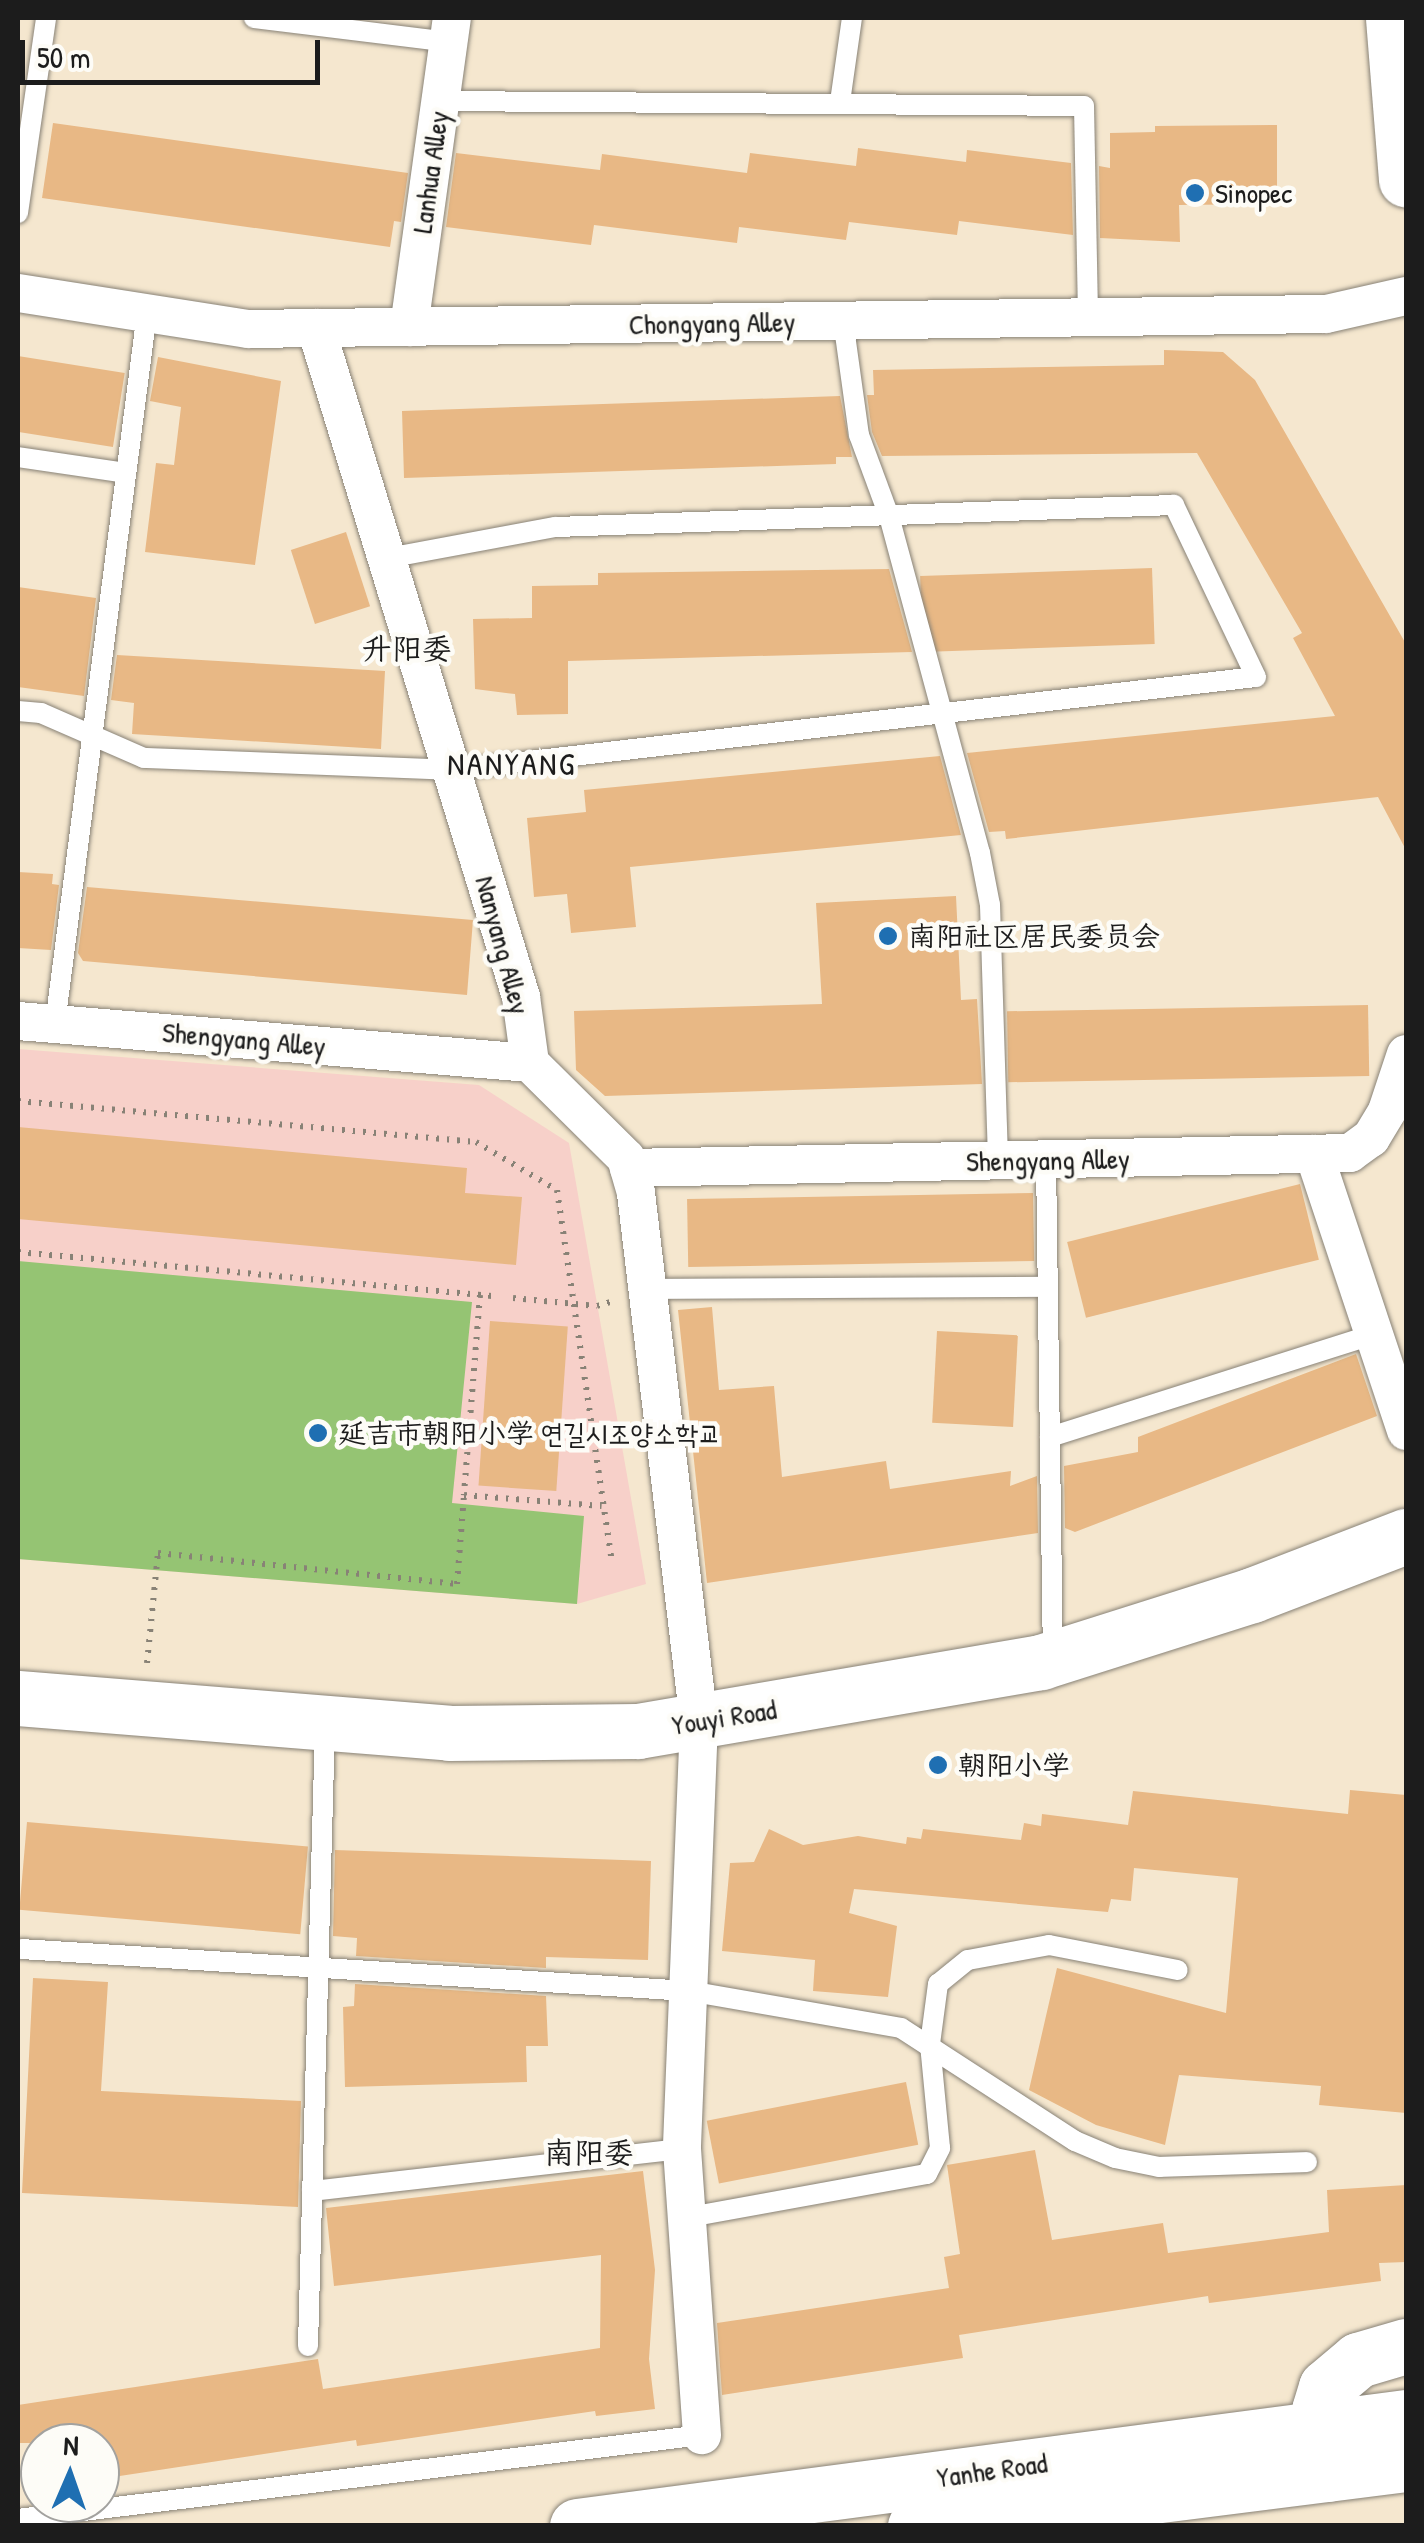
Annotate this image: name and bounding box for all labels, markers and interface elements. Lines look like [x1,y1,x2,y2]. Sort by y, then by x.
scale bar [25,20,325,82]
text: 50 m [37,37,90,77]
street label: Lanhua Alley [405,109,455,235]
place label: Sinopec [1215,176,1292,210]
marker: Sinopec [1184,182,1206,204]
street label: Chongyang Alley [628,305,796,341]
district label: 升阳委 [362,630,452,666]
district label: NANYANG [447,745,577,783]
street label: Nanyang Alley [468,872,538,1018]
place label: 南阳社区居民委员会 [908,919,1160,953]
marker: 南阳社区居民委员会 [877,925,899,947]
street label: Shengyang Alley [161,1015,327,1063]
street label: Shengyang Alley [966,1142,1130,1178]
place label: 延吉市朝阳小学 연길시조양소학교 [338,1416,721,1450]
marker: 延吉市朝阳小学 연길시조양소학교 [307,1422,329,1444]
street label: Youyi Road [669,1692,779,1742]
place label: 朝阳小学 [958,1748,1070,1782]
marker: 朝阳小学 [927,1754,949,1776]
district label: 南阳委 [544,2134,634,2170]
north arrow [20,2423,120,2523]
text: N [63,2426,79,2464]
street label: Yanhe Road [935,2446,1049,2494]

